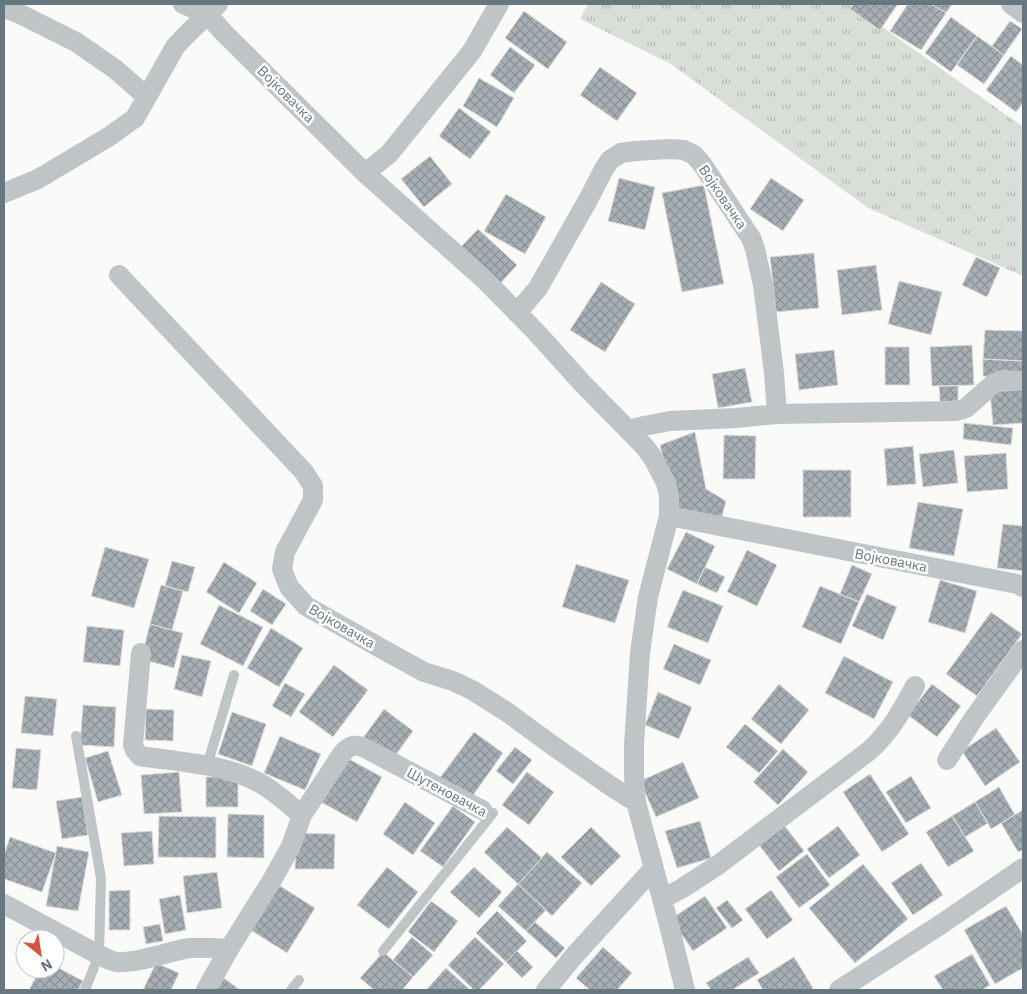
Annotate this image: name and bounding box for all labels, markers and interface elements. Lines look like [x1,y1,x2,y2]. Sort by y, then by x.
street label: Војковачка [254,62,319,127]
street label: Војковачка [695,162,751,233]
street label: Војковачка [853,544,929,576]
street label: Војковачка [306,600,379,652]
street label: Шутеновачка [404,763,491,821]
north arrow [15,929,65,979]
text: N [38,955,55,976]

